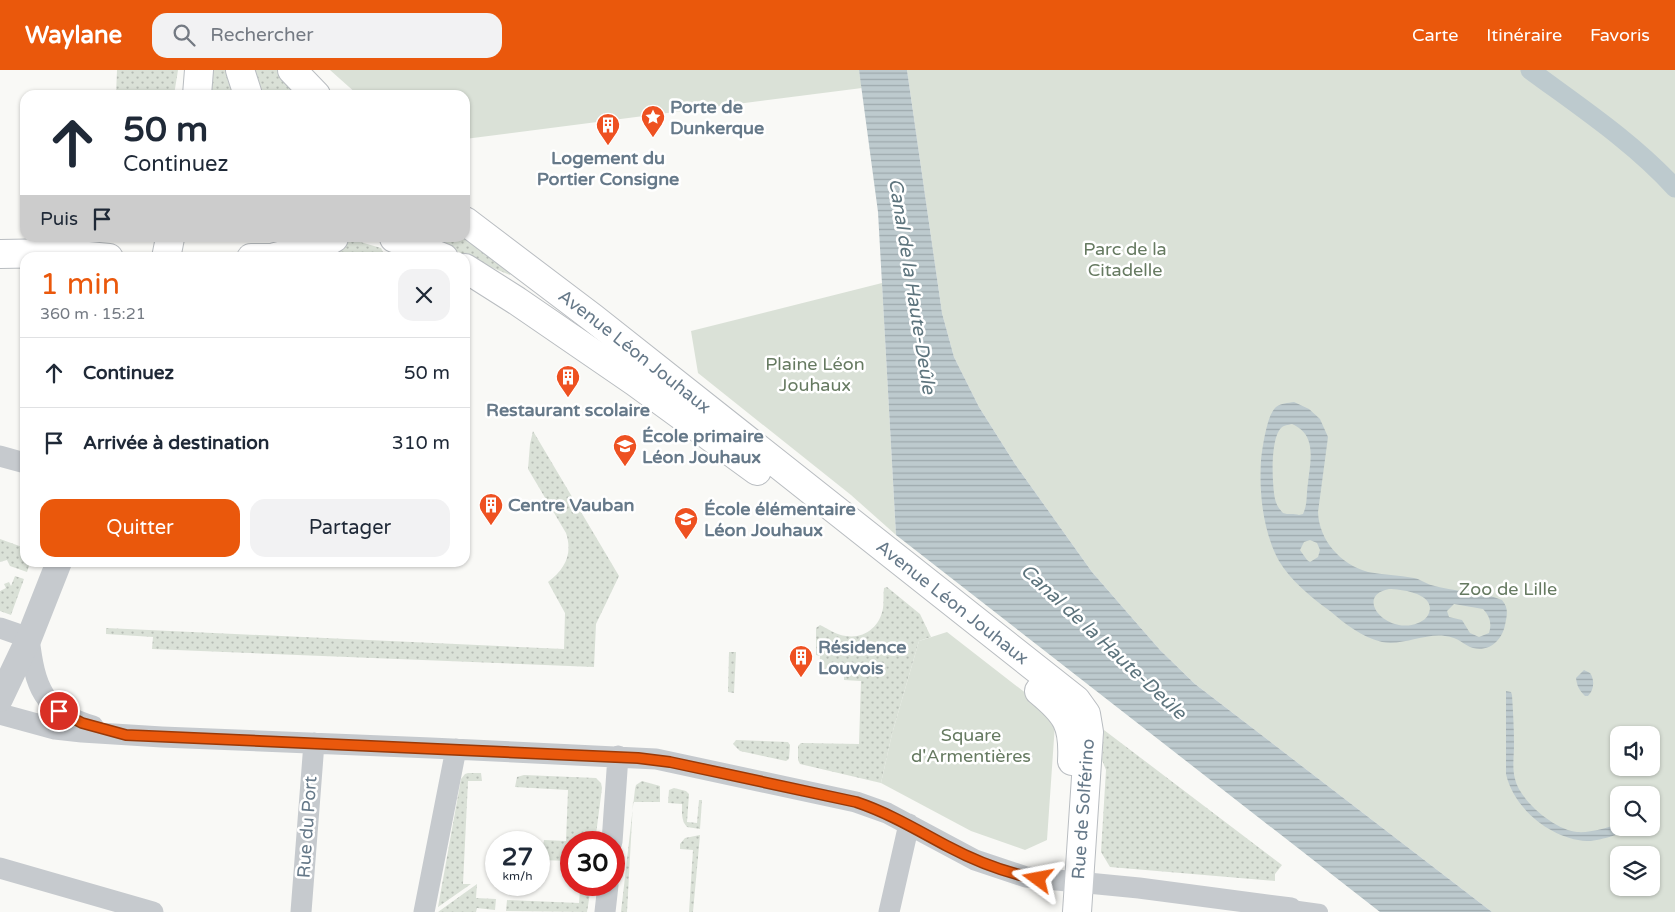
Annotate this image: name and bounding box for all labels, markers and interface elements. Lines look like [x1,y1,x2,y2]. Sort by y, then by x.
search box [152,13,502,58]
text: Waylane [25,21,122,50]
icon: search [170,21,198,49]
text: Rechercher [210,24,314,46]
text: Carte [1412,24,1458,46]
text: Itinéraire [1486,24,1562,46]
text: Favoris [1590,24,1650,46]
place label: Porte de Dunkerque [670,96,764,139]
place icon: Porte de Dunkerque [640,104,666,138]
text: 50 m [123,109,208,151]
icon: ahead [40,110,105,175]
building icon: Logement du Portier Consigne [595,112,621,146]
place label: Logement du Portier Consigne [537,147,679,190]
text: Continuez [123,151,228,177]
water label: Canal de la Haute-Deûle [884,177,940,397]
icon: arrive [88,205,116,233]
text: Puis [40,208,78,230]
park label: Parc de la Citadelle [1083,238,1167,281]
text: 1 min [40,266,120,303]
button: close [398,269,450,321]
street label: Avenue Léon Jouhaux [554,285,715,418]
text: 360 m · 15:21 [40,304,146,324]
park label: Plaine Léon Jouhaux [765,353,865,396]
icon: ahead [40,359,68,387]
text: Continuez [83,362,174,384]
text: 50 m [404,362,450,384]
building icon: Restaurant scolaire [555,364,581,398]
place label: Restaurant scolaire [486,399,650,421]
place label: École primaire Léon Jouhaux [642,425,764,468]
icon: arrive [40,429,68,457]
text: Arrivée à destination [83,432,269,454]
text: 310 m [392,432,450,454]
school or university icon: École primaire Léon Jouhaux [612,433,638,467]
building icon: Centre Vauban [478,492,504,526]
place label: Centre Vauban [508,494,634,516]
place label: École élémentaire Léon Jouhaux [704,498,856,541]
button: Quitter [40,499,240,557]
button: Partager [250,499,450,557]
school or university icon: École élémentaire Léon Jouhaux [673,506,699,540]
street label: Avenue Léon Jouhaux [872,535,1033,669]
water label: Canal de la Haute-Deûle [1016,559,1191,725]
park label: Zoo de Lille [1459,578,1557,600]
place label: Résidence Louvois [818,636,906,679]
building icon: Résidence Louvois [788,644,814,678]
pin [38,690,80,732]
icon: arrive [45,697,73,725]
park label: Square d'Armentières [911,724,1031,767]
map controls [1610,726,1660,896]
button: sound [1610,726,1660,776]
street label: Rue de Solférino [1067,738,1099,880]
street label: Rue du Port [292,775,322,879]
button: search [1610,786,1660,836]
speed limit sign: 30 [560,831,625,896]
text: 27 [502,842,533,872]
button: layers [1610,846,1660,896]
position arrow [1011,852,1063,904]
text: km/h [502,869,533,883]

